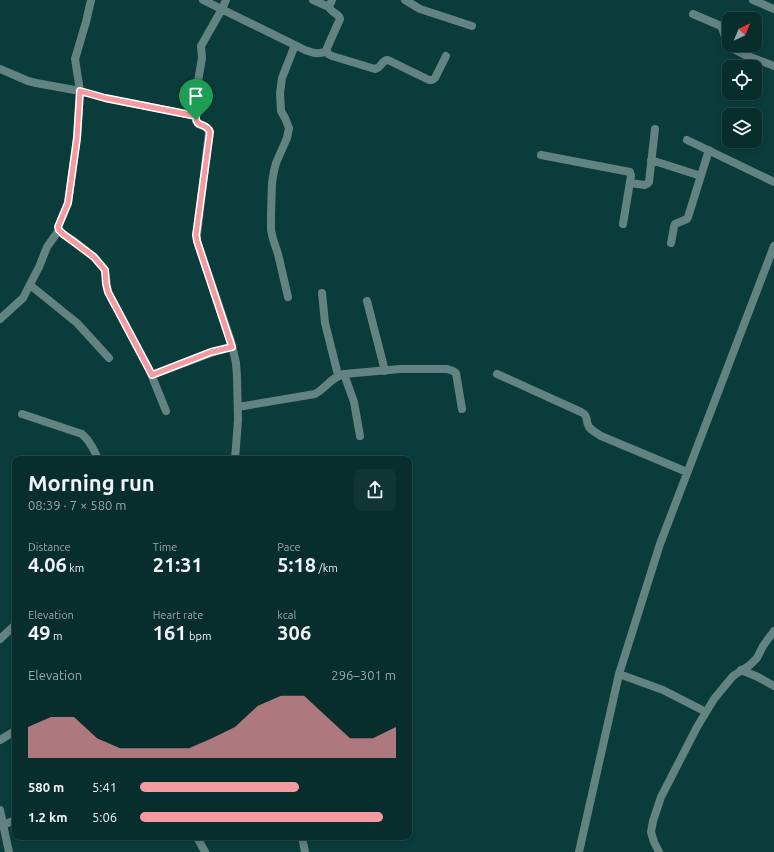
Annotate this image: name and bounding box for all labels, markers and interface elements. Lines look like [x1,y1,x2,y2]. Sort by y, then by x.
north arrow [722,12,762,52]
map controls [722,12,762,148]
button: locate [722,60,762,100]
pin [179,79,213,120]
icon: arrive [185,85,207,107]
button: layers [722,108,762,148]
button: share [354,469,396,511]
text: Morning run [28,470,155,495]
text: 08:39 · 7 × 580 m [28,498,127,512]
text: Distance [28,541,71,553]
text: Time [153,541,177,553]
text: Pace [277,541,301,553]
text: 4.06 [28,553,67,576]
text: 21:31 [153,553,203,576]
text: 5:18 [277,553,316,576]
text: km [67,562,84,574]
text: /km [316,562,338,574]
text: Elevation [28,609,74,621]
text: Heart rate [153,609,203,621]
text: kcal [277,609,296,621]
text: 49 [28,621,51,644]
text: 161 [153,621,187,644]
text: 306 [277,621,311,644]
text: m [51,630,63,642]
text: bpm [187,630,211,642]
text: Elevation [28,668,82,682]
text: 296–301 m [331,668,396,682]
text: 580 m [28,780,64,794]
text: 5:41 [92,780,117,794]
text: 1.2 km [28,810,67,824]
text: 5:06 [92,810,117,824]

